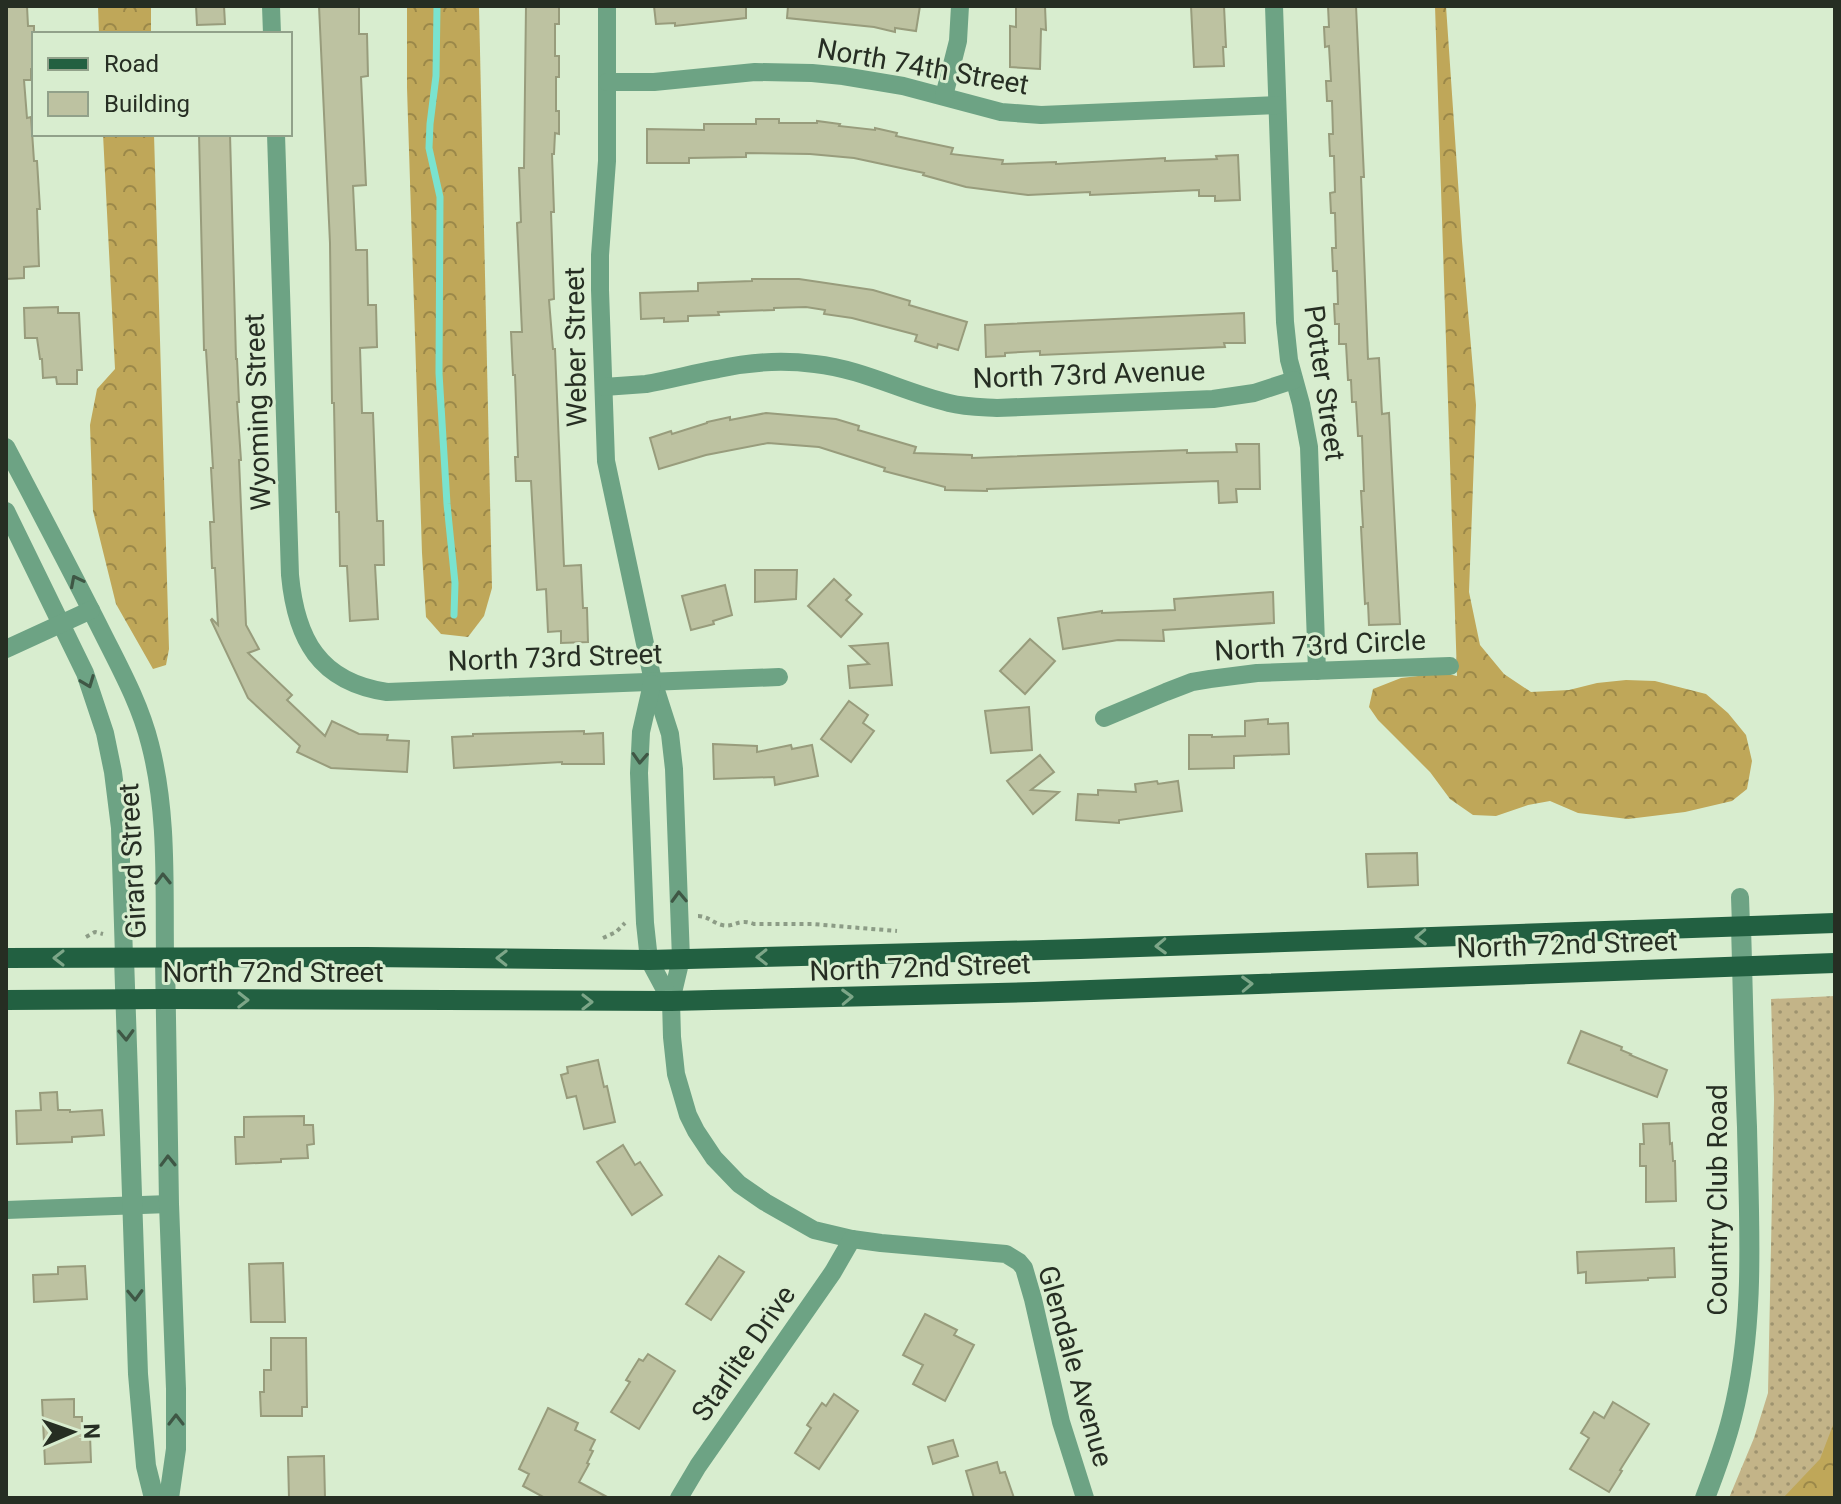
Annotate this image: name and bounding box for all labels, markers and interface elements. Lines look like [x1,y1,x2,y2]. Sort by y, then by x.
legend [32,32,292,136]
street label: North 74th Street [814,32,1031,101]
text: Road [104,50,159,78]
text: Building [104,90,190,118]
street label: Weber Street [558,267,593,427]
street label: Potter Street [1297,303,1352,463]
street label: Wyoming Street [238,313,277,511]
street label: North 73rd Avenue [972,354,1206,395]
one-way arrow [70,574,85,589]
street label: North 73rd Circle [1213,623,1427,668]
street label: North 73rd Street [447,637,663,678]
one-way arrow [78,674,95,688]
one-way arrow [632,752,649,765]
street label: Girard Street [112,782,153,940]
one-way arrow [155,872,172,885]
one-way arrow [670,890,687,903]
street label: North 72nd Street [1456,924,1678,965]
one-way arrow [1414,929,1427,946]
one-way arrow [1154,937,1167,954]
street label: North 72nd Street [809,947,1031,988]
one-way arrow [52,949,65,967]
one-way arrow [495,949,508,967]
one-way arrow [755,949,768,966]
street label: North 72nd Street [162,956,384,989]
one-way arrow [1241,976,1254,993]
one-way arrow [841,988,854,1005]
one-way arrow [237,991,250,1009]
one-way arrow [581,993,594,1011]
one-way arrow [117,1029,134,1042]
street label: Country Club Road [1701,1084,1734,1316]
one-way arrow [159,1154,177,1167]
street label: Glendale Avenue [1031,1262,1120,1470]
street label: Starlite Drive [685,1279,802,1427]
one-way arrow [127,1289,144,1302]
north arrow [32,1392,112,1472]
one-way arrow [167,1413,185,1426]
text: N [79,1423,104,1440]

